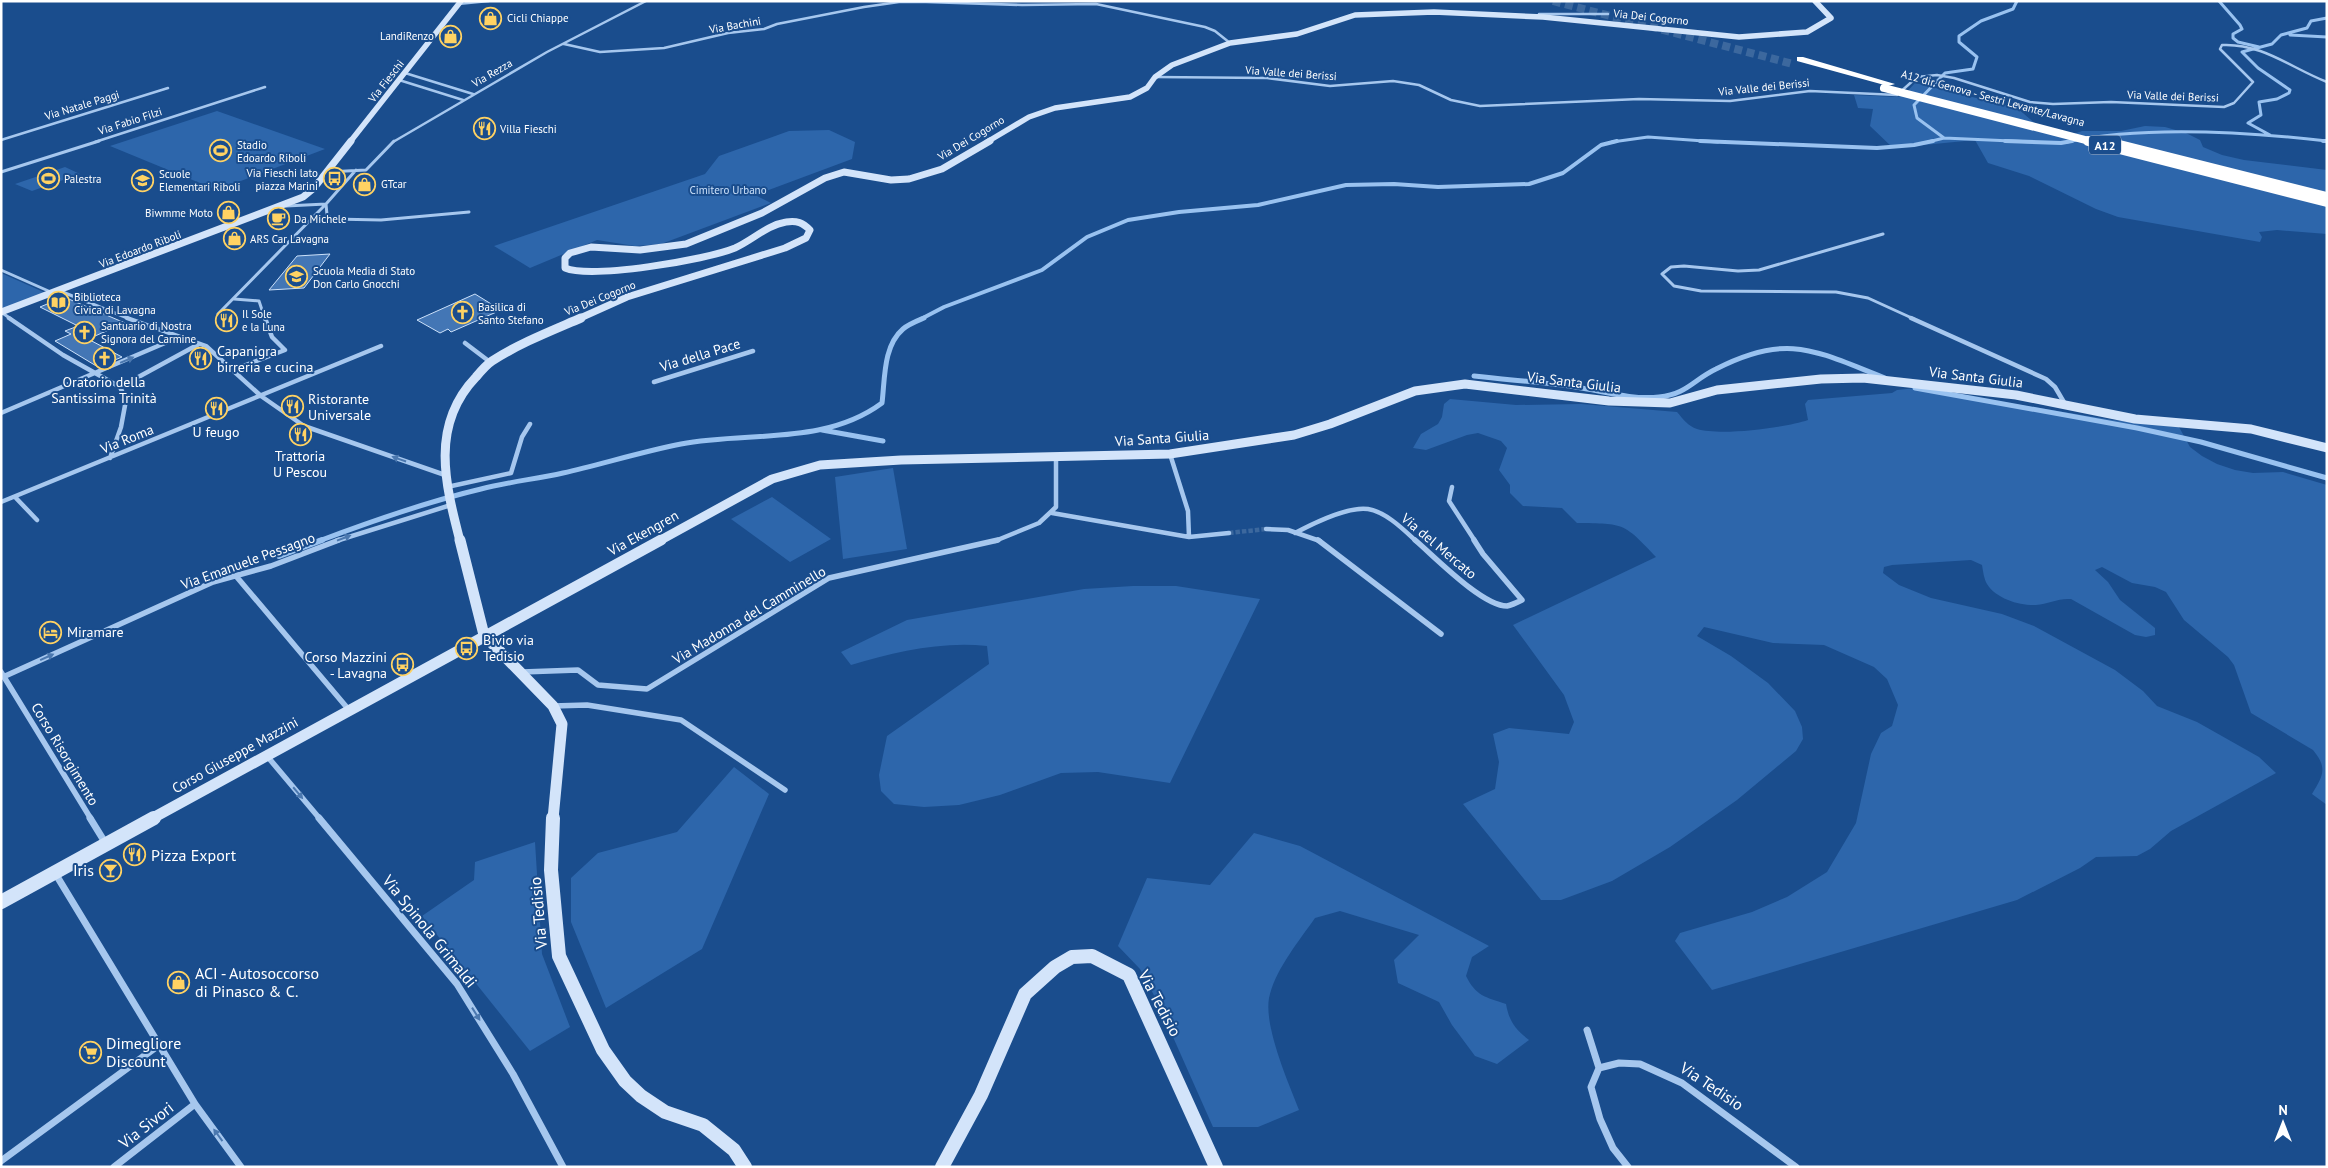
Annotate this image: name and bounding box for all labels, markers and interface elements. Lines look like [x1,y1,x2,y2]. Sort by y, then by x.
shop icon: Cicli Chiappe [479,6,503,30]
street label: Via Dei Cogorno [1612,6,1689,28]
place label: Cicli Chiappe [507,11,569,25]
street label: Via Bachini [707,14,762,37]
shop icon: LandiRenzo [438,24,462,48]
place label: LandiRenzo [380,29,434,43]
street label: Via Rezza [468,56,515,91]
street label: Via Fieschi [364,57,407,106]
street label: Via Valle dei Berissi [1244,63,1337,83]
street label: A12 dir. Genova - Sestri Levante/Lavagna [1900,67,2086,129]
street label: Via Valle dei Berissi [1717,75,1810,99]
street label: Via Natale Paggi [42,87,121,123]
street label: Via Valle dei Berissi [2126,87,2219,105]
street label: Via Fabio Filzi [95,104,164,138]
street label: Via Dei Cogorno [934,113,1007,164]
restaurant icon: Villa Fieschi [472,117,496,141]
place label: Villa Fieschi [499,122,557,136]
road number: A12 [2089,136,2121,154]
place label: Stadio Edoardo Riboli [237,138,306,165]
sports icon: Stadio Edoardo Riboli [209,139,233,163]
place label: Via Fieschi lato piazza Marini [246,166,318,193]
sports icon: Palestra [36,167,60,191]
place label: Scuole Elementari Riboli [159,167,241,194]
bus stop icon: Via Fieschi lato piazza Marini [322,167,346,191]
school or university icon: Scuole Elementari Riboli [131,168,155,192]
place label: Palestra [64,172,102,186]
shop icon: GTcar [353,172,377,196]
place label: GTcar [381,177,407,191]
park label: Cimitero Urbano [689,183,767,197]
shop icon: Biwmme Moto [217,201,241,225]
place label: Biwmme Moto [145,206,213,220]
cafe icon: Da Michele [266,207,290,231]
place label: Da Michele [294,212,347,226]
street label: Via Edoardo Riboli [96,227,183,271]
shop icon: ARS Car Lavagna [222,227,246,251]
place label: ARS Car Lavagna [250,232,329,246]
place label: Scuola Media di Stato Don Carlo Gnocchi [313,264,415,291]
school or university icon: Scuola Media di Stato Don Carlo Gnocchi [285,265,309,289]
street label: Via Dei Cogorno [561,277,638,319]
place label: Biblioteca Civica di Lavagna [74,290,156,317]
library icon: Biblioteca Civica di Lavagna [46,291,70,315]
place label: Basilica di Santo Stefano [478,300,544,327]
church icon: Basilica di Santo Stefano [450,301,474,325]
place label: Il Sole e la Luna [242,307,285,334]
restaurant icon: Il Sole e la Luna [214,308,238,332]
place label: Santuario di Nostra Signora del Carmine [101,319,197,346]
church icon: Santuario di Nostra Signora del Carmine [73,320,97,344]
street label: Via della Pace [657,334,742,376]
place label: Capanigra birreria e cucina [217,342,314,376]
church icon: Oratorio della Santissima Trinità [92,347,116,371]
restaurant icon: Capanigra birreria e cucina [189,347,213,371]
one-way arrow [120,356,134,364]
street label: Via Santa Giulia [1927,362,2024,392]
street label: Via Santa Giulia [1525,367,1622,397]
place label: Oratorio della Santissima Trinità [51,373,157,407]
place label: Ristorante Universale [308,390,371,424]
restaurant icon: Ristorante Universale [280,395,304,419]
restaurant icon: U feugo [204,397,228,421]
street label: Via Roma [97,420,156,458]
restaurant icon: Trattoria U Pescou [288,422,312,446]
place label: U feugo [193,423,239,441]
street label: Via Santa Giulia [1113,426,1210,450]
place label: Trattoria U Pescou [273,447,327,481]
one-way arrow [391,455,406,462]
street label: Via Ekengren [604,506,682,560]
street label: Via del Mercato [1397,509,1480,583]
street label: Via Emanuele Pessagno [178,528,317,594]
one-way arrow [337,534,352,542]
street label: Via Madonna del Camminello [668,562,829,668]
hotel icon: Miramare [39,620,63,644]
place label: Miramare [67,623,124,641]
place label: Bivio via Tedisio [483,631,534,665]
bus stop icon: Bivio via Tedisio [455,636,479,660]
place label: Corso Mazzini - Lavagna [304,648,387,682]
one-way arrow [40,653,54,661]
bus stop icon: Corso Mazzini - Lavagna [391,653,415,677]
street label: Corso Risorgimento [27,699,103,809]
street label: Corso Giuseppe Mazzini [169,713,301,797]
one-way arrow [292,786,303,799]
restaurant icon: Pizza Export [123,843,147,867]
place label: Pizza Export [151,845,237,865]
bar icon: Iris [98,858,122,882]
place label: Iris [73,860,94,880]
street label: Via Spinola Grimaldi [378,870,482,991]
street label: Via Tedisio [525,876,551,951]
place label: ACI - Autosoccorso di Pinasco & C. [195,963,319,1001]
street label: Via Tedisio [1134,965,1186,1040]
shop icon: ACI - Autosoccorso di Pinasco & C. [167,970,191,994]
one-way arrow [472,1008,481,1021]
place label: Dimegliore Discount [106,1033,181,1071]
supermarket icon: Dimegliore Discount [78,1040,102,1064]
street label: Via Tedisio [1676,1057,1748,1115]
street label: Via Sivori [114,1097,177,1153]
north arrow [2258,1098,2308,1148]
text: N [2278,1101,2288,1119]
one-way arrow [213,1129,223,1142]

